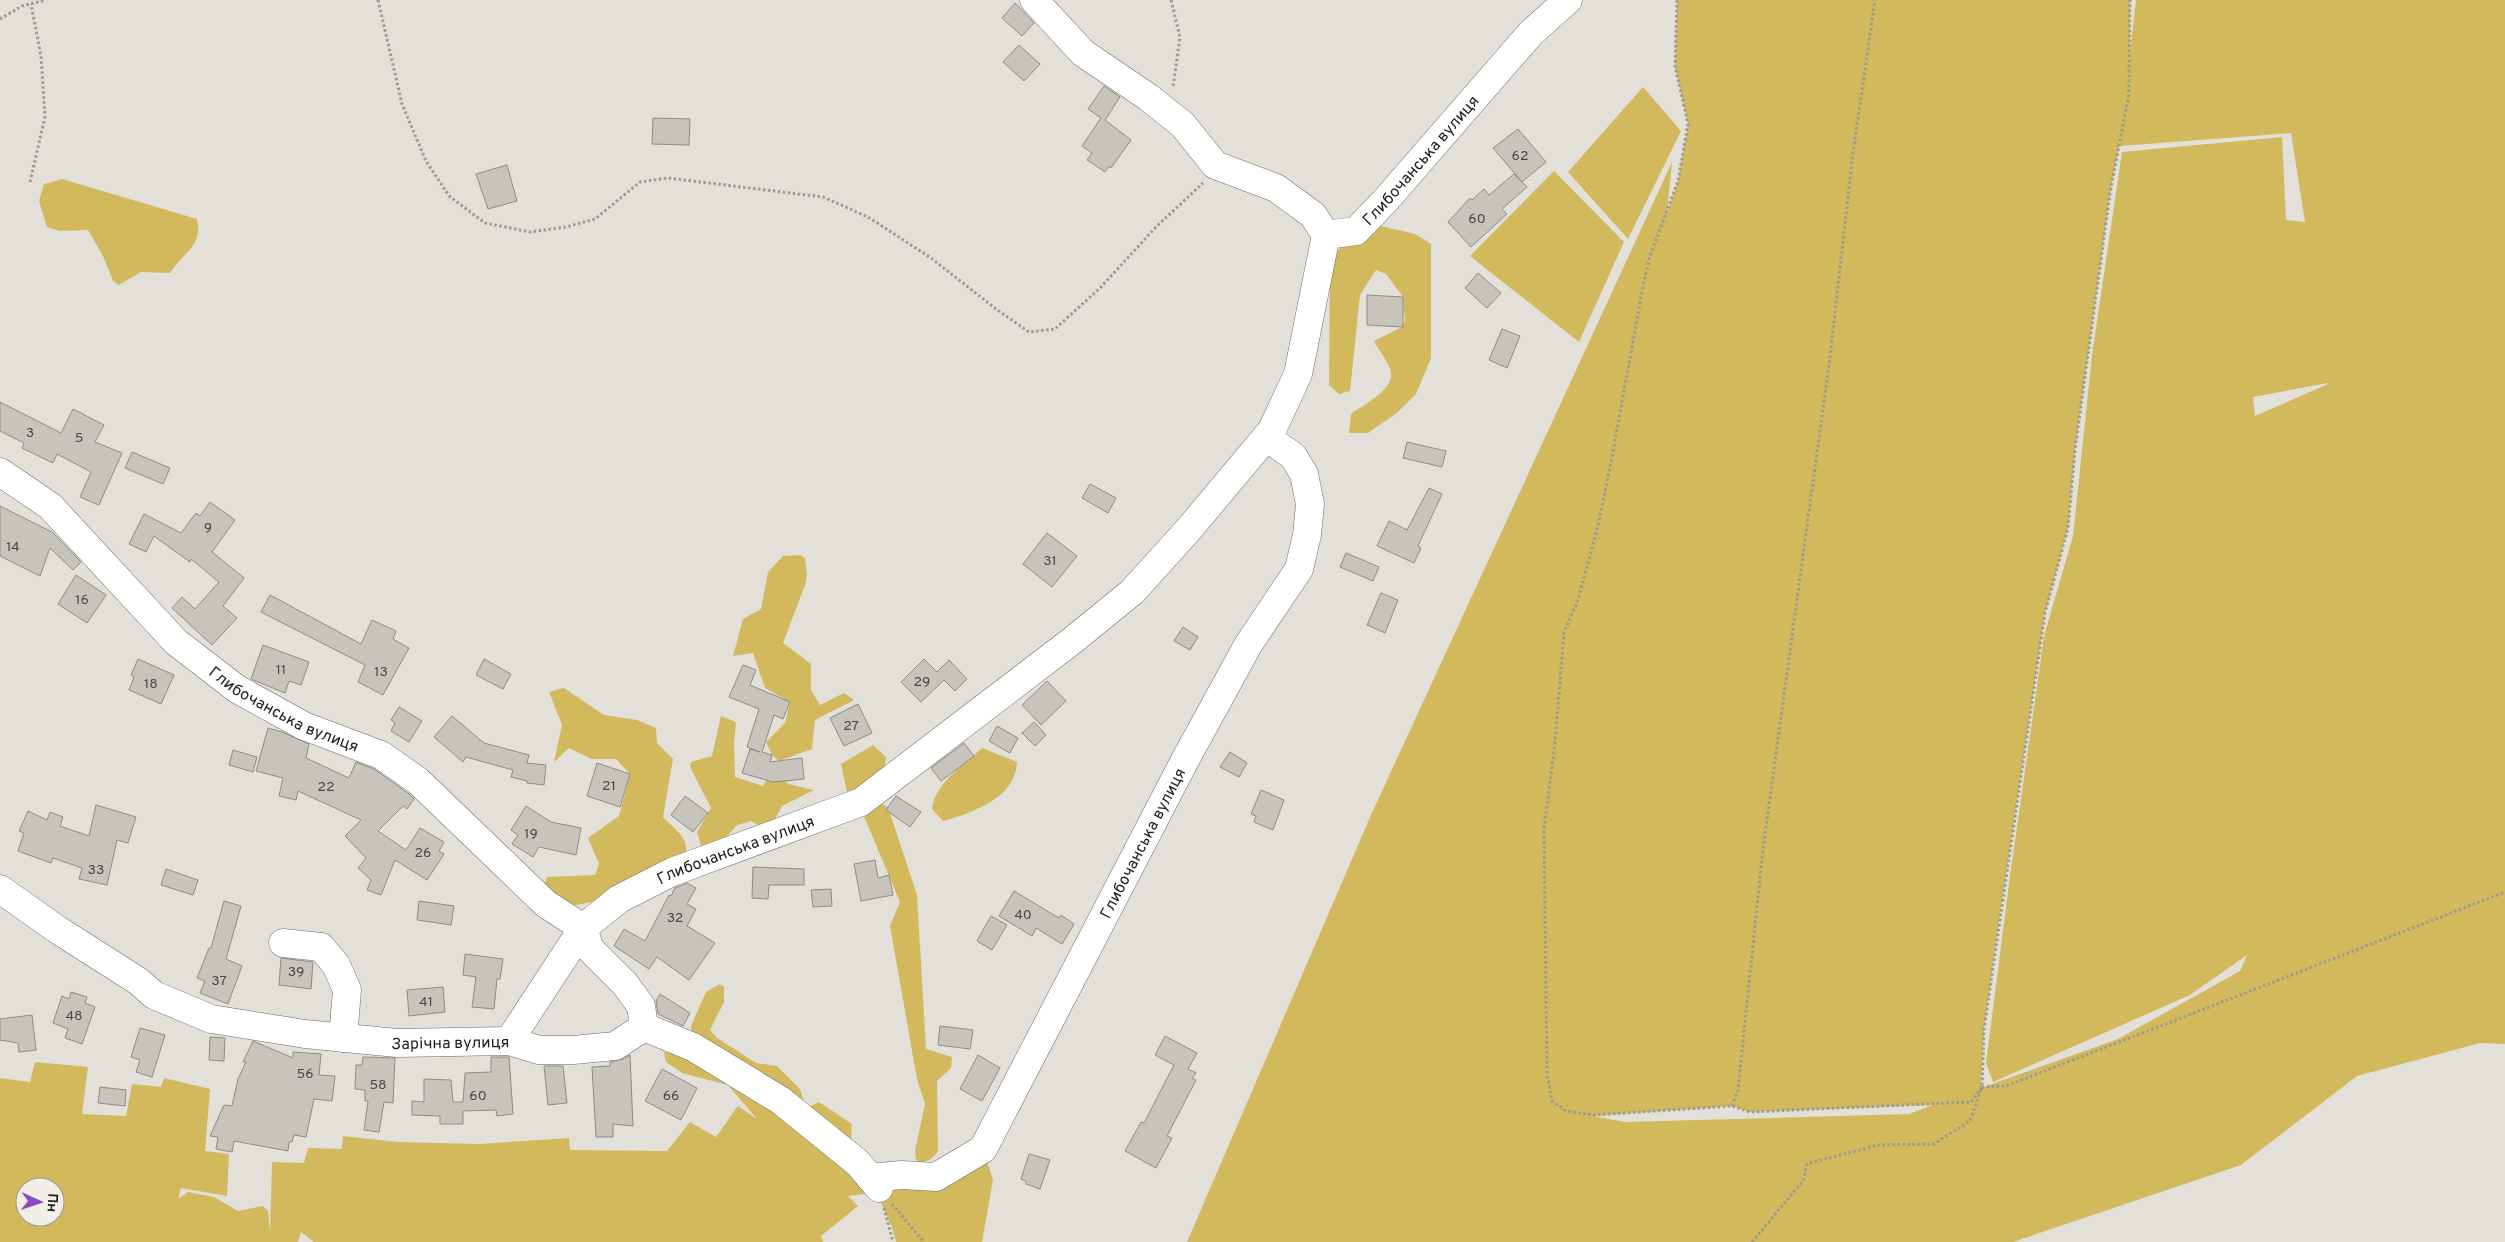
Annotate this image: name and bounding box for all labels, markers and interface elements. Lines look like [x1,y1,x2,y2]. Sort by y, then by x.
street label: Глибочанська вулиця [1359,92,1484,230]
house number: 62 [1512,148,1528,165]
house number: 60 [1468,211,1486,228]
house number: 3 [26,425,34,442]
house number: 5 [75,430,83,447]
house number: 9 [204,520,212,537]
house number: 14 [6,539,20,556]
house number: 31 [1043,553,1057,570]
house number: 16 [75,592,89,609]
house number: 11 [276,662,286,679]
street label: Глибочанська вулиця [204,663,361,758]
house number: 13 [374,664,388,681]
house number: 29 [914,674,930,691]
house number: 18 [144,676,158,693]
house number: 27 [843,718,859,735]
street label: Глибочанська вулиця [1096,765,1191,922]
house number: 21 [602,778,616,795]
house number: 22 [317,779,335,796]
street label: Глибочанська вулиця [654,812,818,890]
house number: 19 [524,826,538,843]
house number: 26 [415,845,431,862]
house number: 33 [88,862,104,879]
house number: 40 [1014,907,1032,924]
house number: 32 [667,910,683,927]
house number: 39 [288,964,304,981]
house number: 37 [211,973,227,990]
house number: 41 [419,994,433,1011]
house number: 48 [65,1008,83,1025]
street label: Зарічна вулиця [390,1033,510,1055]
house number: 56 [296,1066,314,1083]
house number: 58 [369,1077,387,1094]
house number: 60 [469,1088,487,1105]
house number: 66 [663,1088,679,1105]
north arrow [15,1177,65,1227]
text: Пн [43,1193,60,1212]

